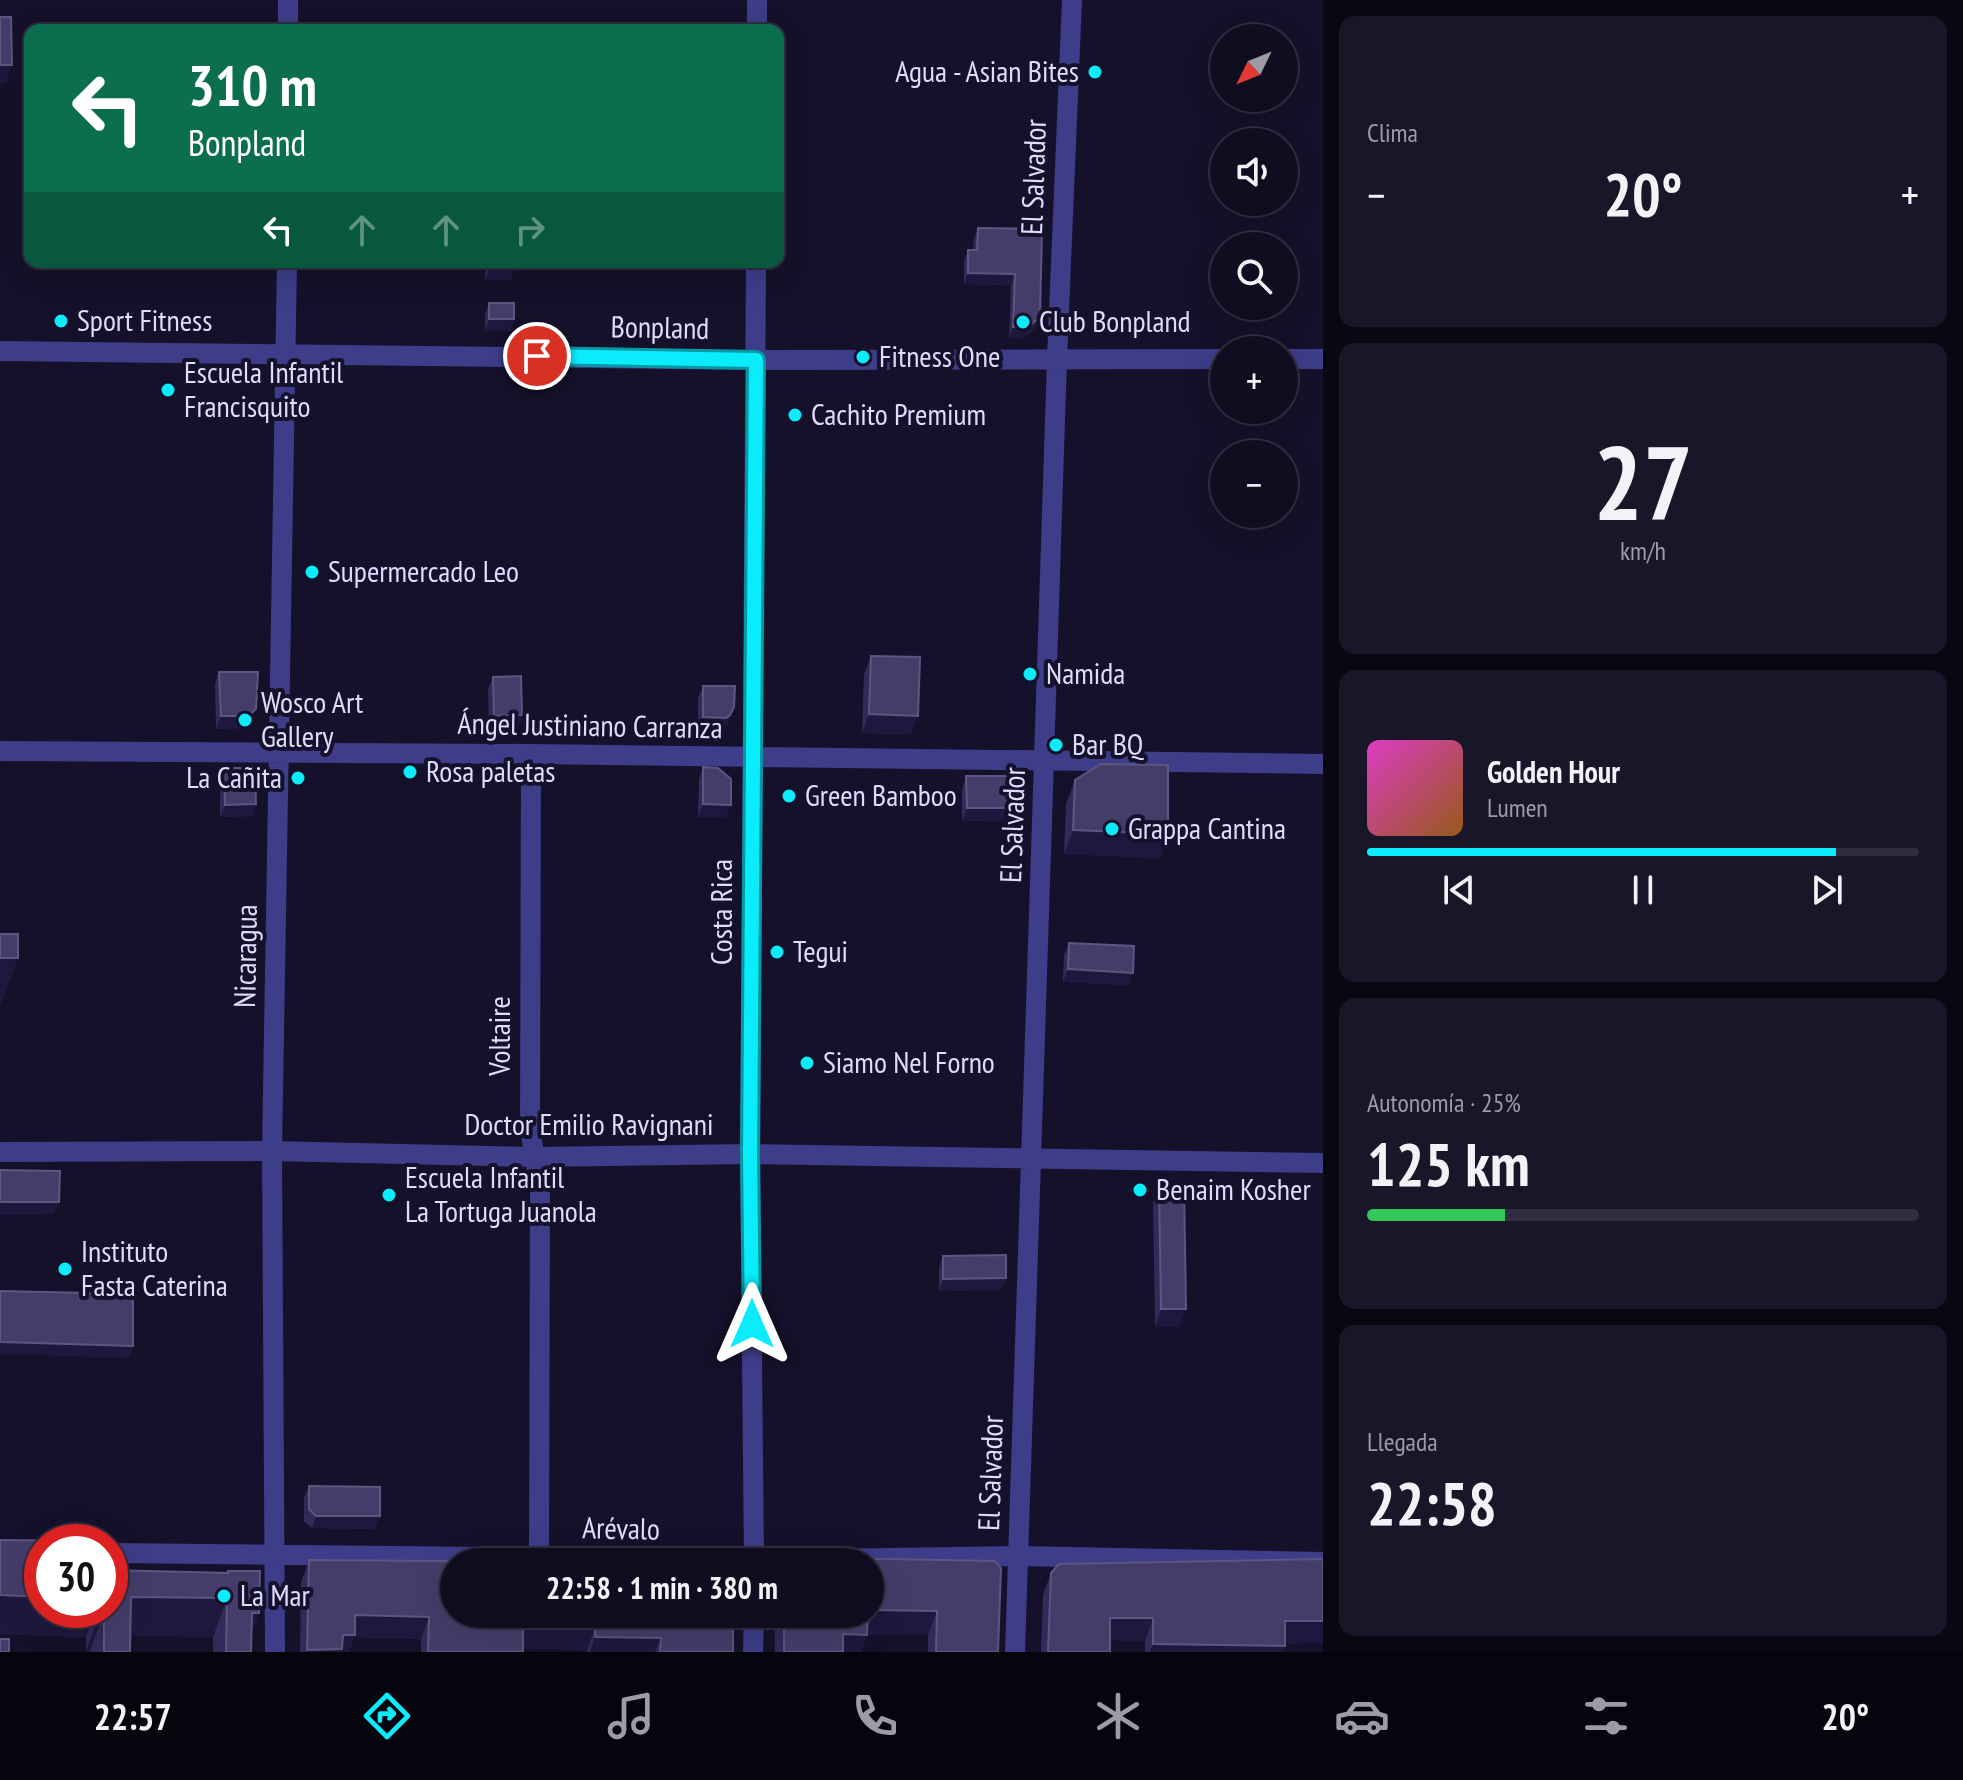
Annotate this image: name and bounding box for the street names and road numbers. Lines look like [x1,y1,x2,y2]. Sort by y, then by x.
street label: El Salvador [1011,118,1054,236]
street label: Bonpland [610,306,710,347]
street label: Ángel Justiniano Carranza [457,703,723,746]
street label: El Salvador [990,766,1033,884]
street label: Costa Rica [701,859,740,965]
street label: Nicaragua [224,904,265,1008]
street label: Voltaire [479,996,518,1077]
street label: Doctor Emilio Ravignani [464,1104,714,1143]
street label: El Salvador [968,1414,1011,1532]
street label: Arévalo [582,1507,660,1548]

